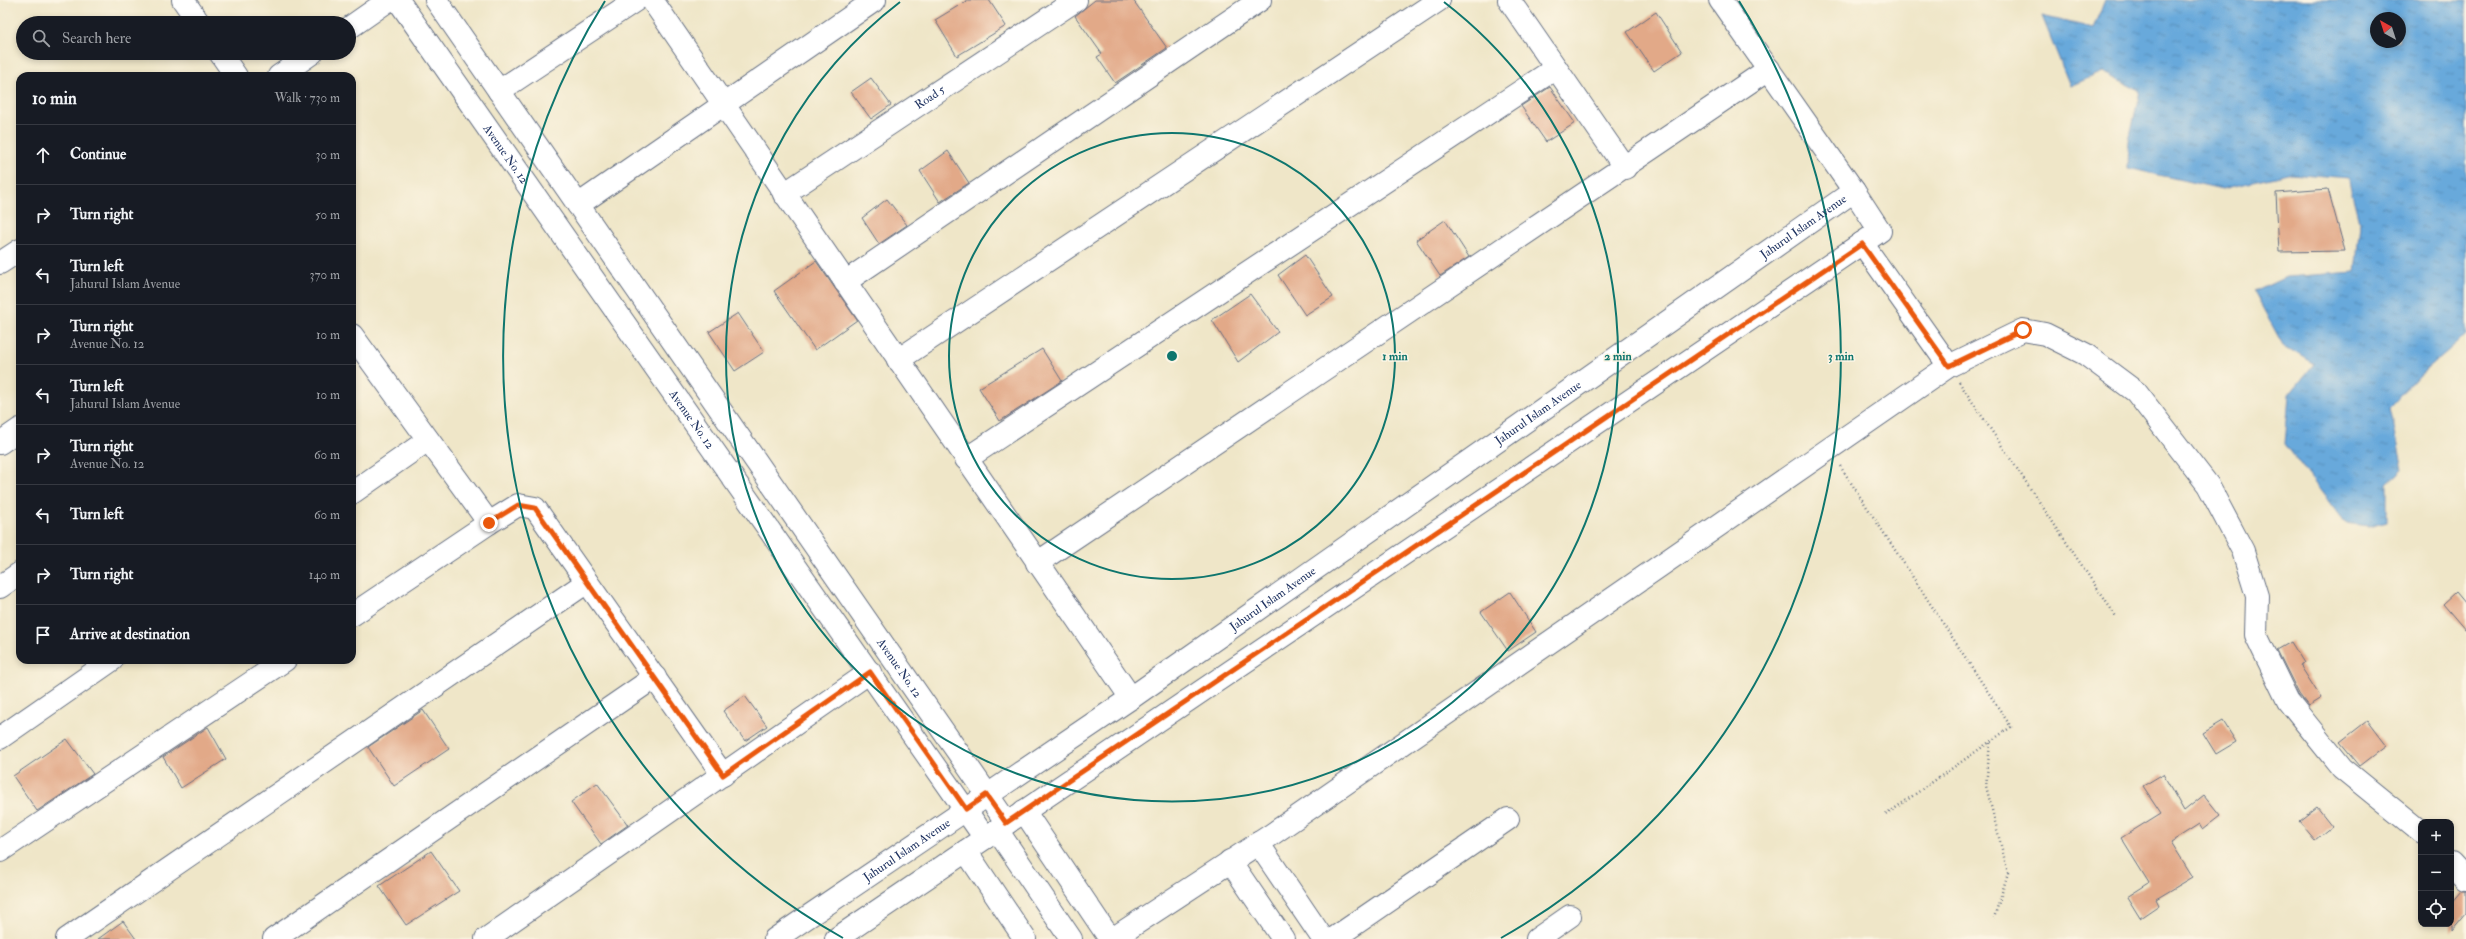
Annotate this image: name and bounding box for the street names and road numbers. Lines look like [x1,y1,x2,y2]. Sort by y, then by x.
street label: Road 5 [912,82,948,113]
street label: Avenue No. 12 [479,121,531,187]
street label: Jahurul Islam Avenue [1757,192,1850,263]
street label: Jahurul Islam Avenue [1491,378,1584,449]
street label: Avenue No. 12 [665,386,717,452]
street label: Jahurul Islam Avenue [1226,564,1319,635]
street label: Avenue No. 12 [873,635,925,701]
street label: Jahurul Islam Avenue [860,816,953,886]

